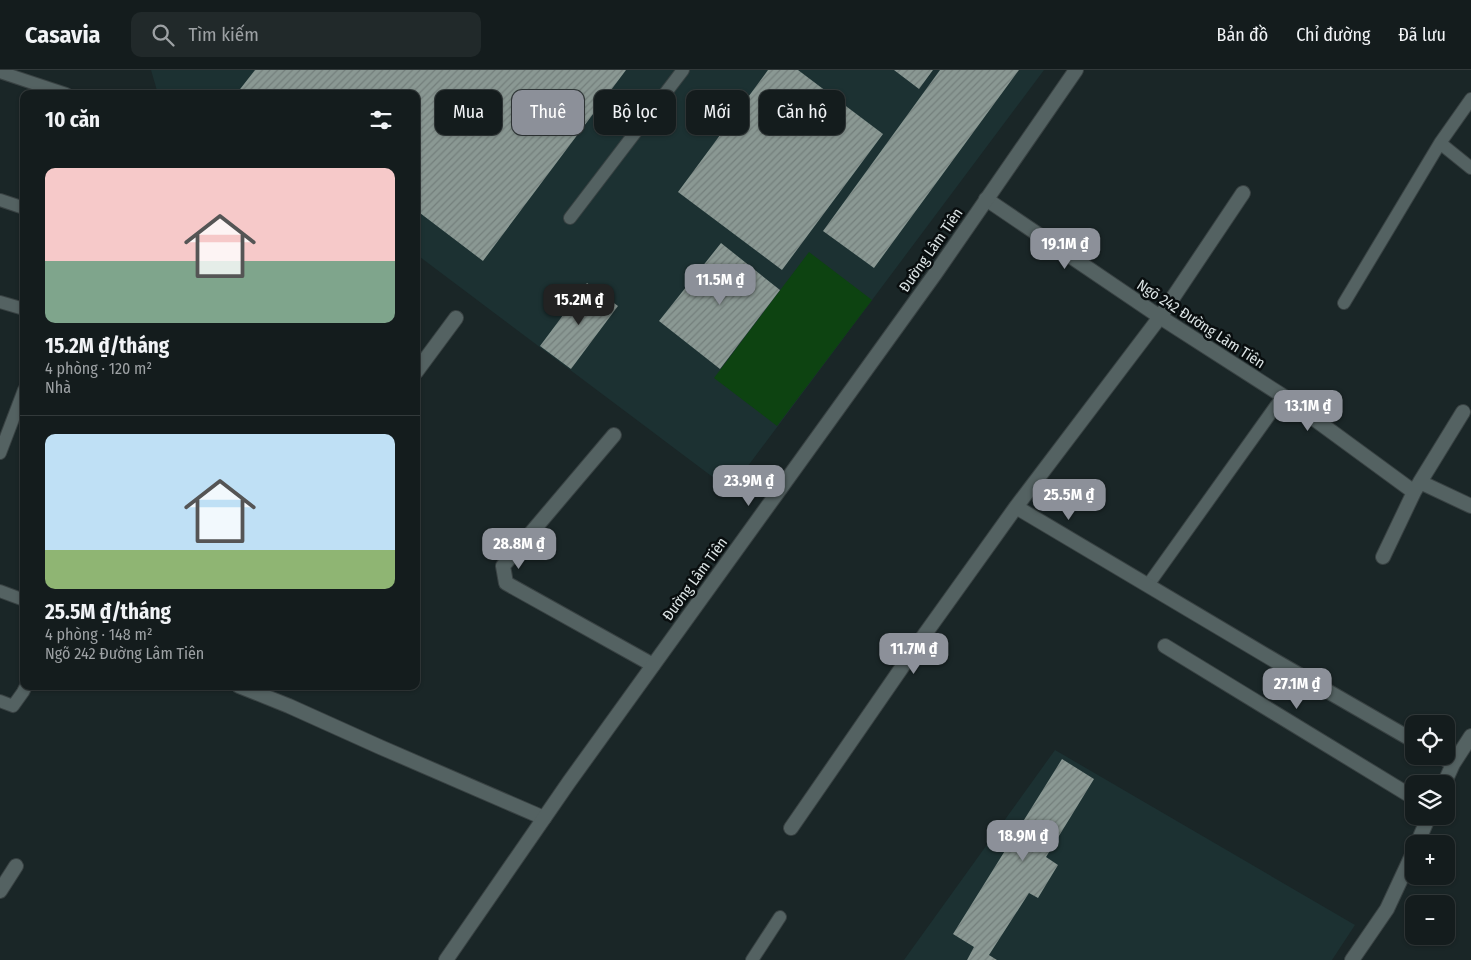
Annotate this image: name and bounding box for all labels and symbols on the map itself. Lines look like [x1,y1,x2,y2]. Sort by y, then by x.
street label: Đường Lâm Tiên [895,205,967,295]
pin: 19.1M ₫ [1019,228,1111,270]
pin: 11.5M ₫ [674,264,766,306]
street label: Ngõ 242 Đường Lâm Tiên [1133,276,1269,372]
pin: 15.2M ₫ [533,284,625,326]
pin: 13.1M ₫ [1262,390,1354,432]
pin: 23.9M ₫ [703,464,795,507]
pin: 25.5M ₫ [1023,478,1115,521]
pin: 28.8M ₫ [473,528,565,570]
street label: Đường Lâm Tiên [659,534,731,624]
pin: 11.7M ₫ [868,632,960,675]
pin: 27.1M ₫ [1251,668,1343,710]
pin: 18.9M ₫ [977,820,1069,862]

